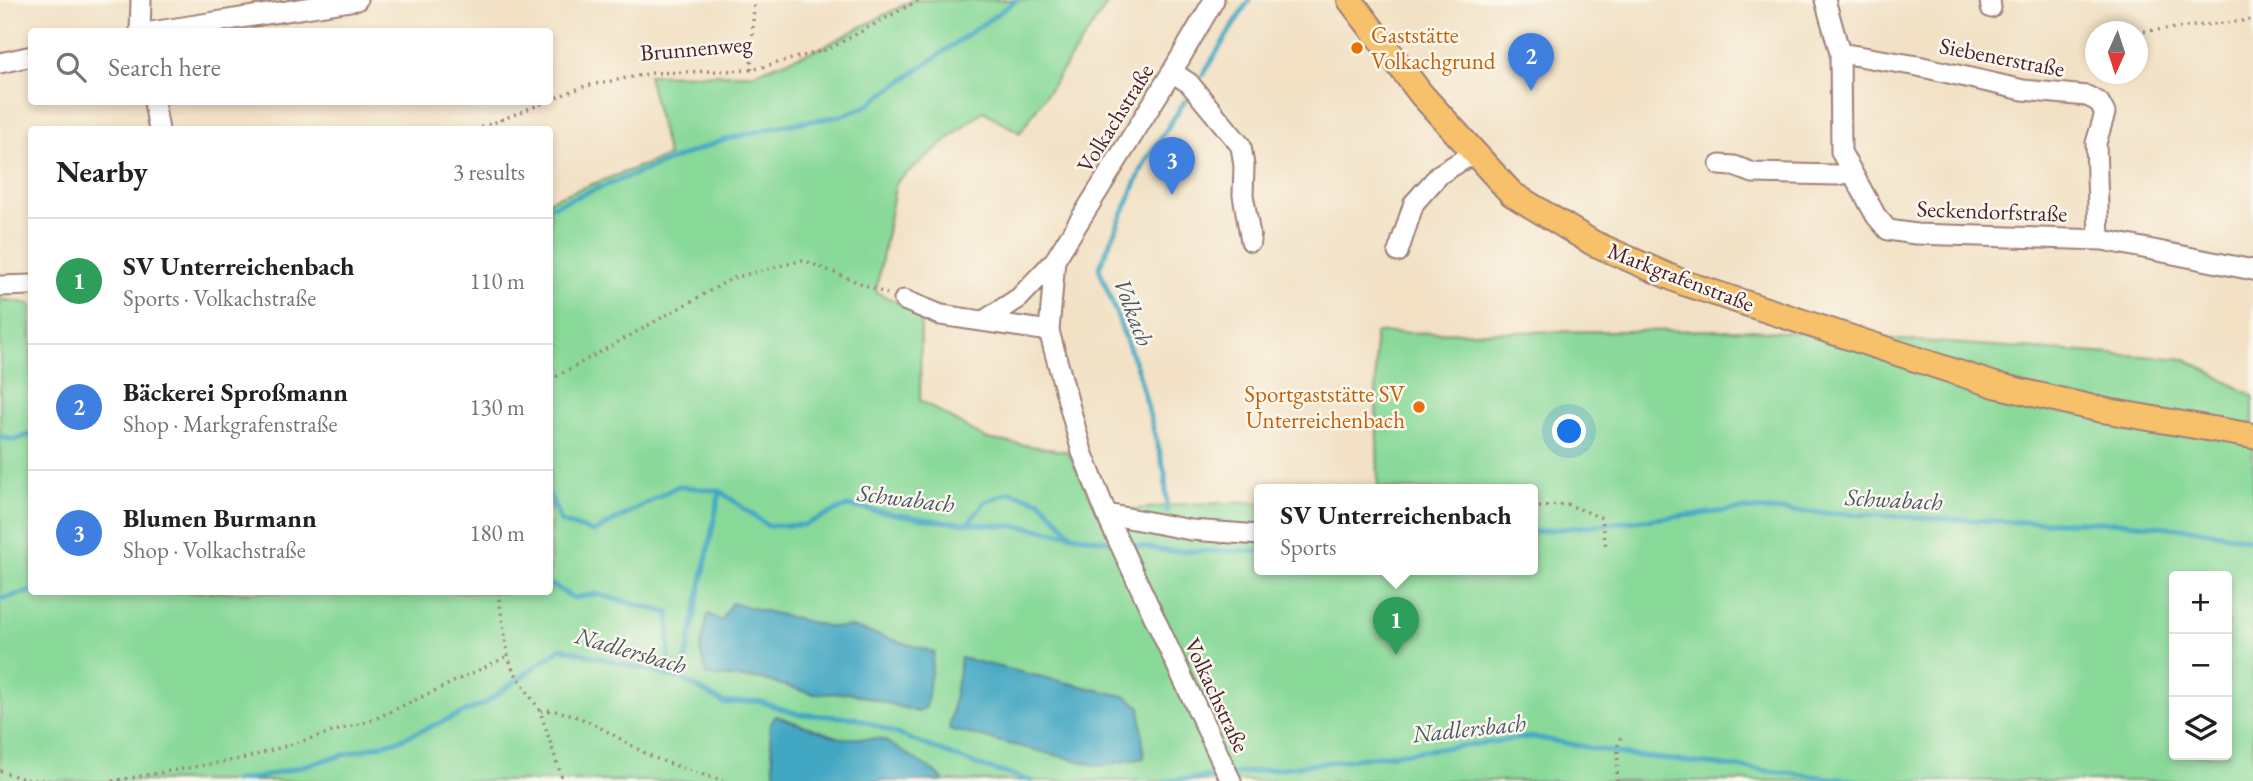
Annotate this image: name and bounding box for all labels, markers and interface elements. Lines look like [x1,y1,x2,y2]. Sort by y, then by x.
place label: Gaststätte Volkachgrund [1371,20,1496,76]
north arrow [2085,21,2148,84]
search box [28,28,553,105]
street label: Brunnenweg [639,28,754,68]
street label: Siebenerstraße [1937,30,2067,84]
pin: 2 [1508,33,1554,91]
marker: Gaststätte Volkachgrund [1349,40,1365,56]
icon: search [52,48,90,86]
text: Search here [108,50,221,84]
street label: Volkachstraße [1070,58,1160,178]
pin: 3 [1149,137,1195,195]
text: Nearby [56,152,148,191]
text: 3 results [453,157,525,187]
street label: Seckendorfstraße [1916,193,2068,229]
street label: Markgrafenstraße [1603,235,1759,319]
text: SV Unterreichenbach [123,249,355,283]
text: 1 [73,266,85,296]
text: 110 m [469,266,525,296]
water label: Volkach [1107,274,1161,351]
text: Sports · Volkachstraße [123,283,316,313]
text: Bäckerei Sproßmann [123,375,348,409]
place label: Sportgaststätte SV Unterreichenbach [1244,379,1406,435]
text: 2 [73,392,85,422]
text: 130 m [469,392,525,422]
marker: Sportgaststätte SV Unterreichenbach [1411,399,1427,415]
text: Shop · Markgrafenstraße [123,409,337,439]
your location [1552,414,1586,448]
water label: Schwabach [855,477,957,519]
water label: Schwabach [1843,481,1944,517]
popup [1254,484,1538,575]
text: SV Unterreichenbach [1280,498,1512,532]
text: Blumen Burmann [123,501,317,535]
text: 3 [73,518,85,548]
text: 180 m [469,518,525,548]
text: Sports [1280,532,1337,562]
text: Shop · Volkachstraße [123,535,306,565]
map controls [2169,571,2232,760]
button: + [2169,571,2232,634]
pin: 1 [1373,597,1419,655]
water label: Nadlersbach [571,619,690,681]
street label: Volkachstraße [1177,633,1257,757]
button: − [2169,634,2232,697]
button: layers [2169,697,2232,760]
water label: Nadlersbach [1410,707,1528,749]

